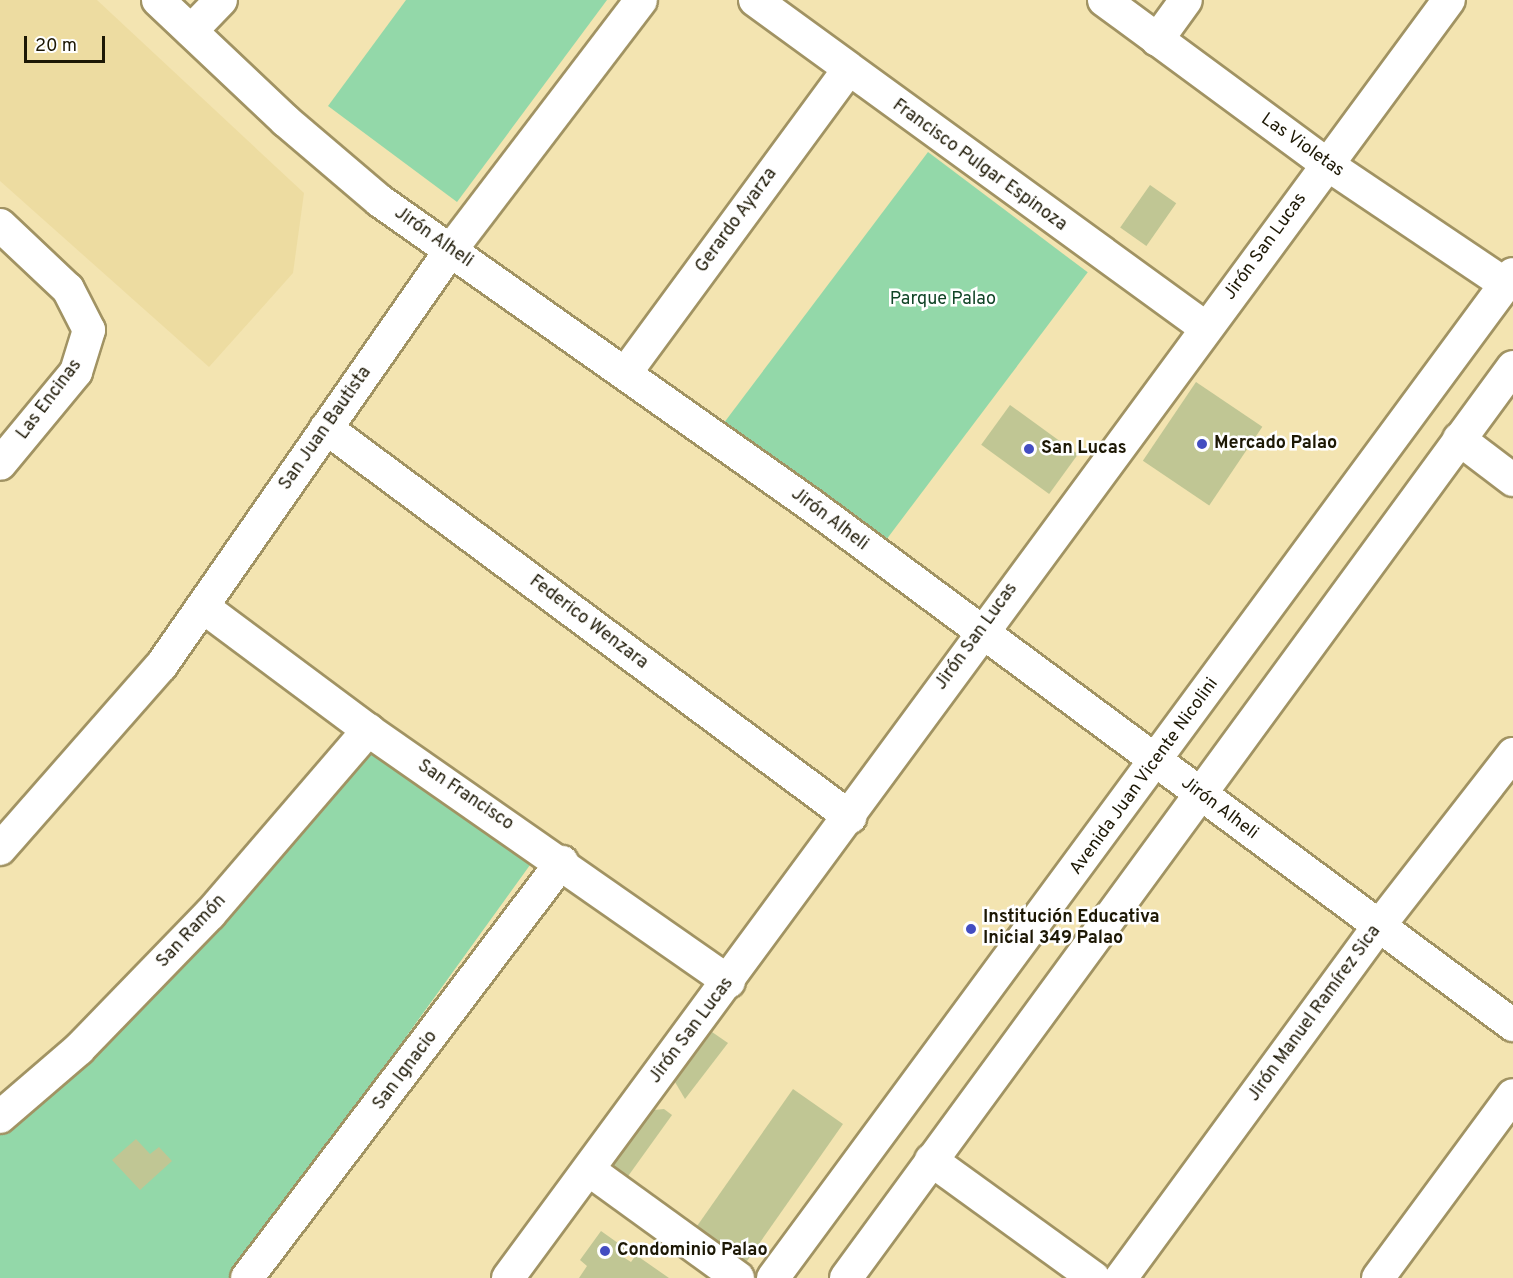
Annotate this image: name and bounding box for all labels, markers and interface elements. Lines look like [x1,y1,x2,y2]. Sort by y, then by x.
scale bar [27,24,108,62]
text: 20 m [35,35,77,58]
street label: Francisco Pulgar Espinoza [888,95,1070,237]
street label: Las Violetas [1256,109,1348,183]
street label: Gerardo Ayarza [691,164,783,278]
street label: Jirón San Lucas [1220,189,1312,305]
street label: Jirón Alheli [389,203,477,273]
park label: Parque Palao [890,289,996,311]
street label: Las Encinas [13,356,87,444]
street label: San Juan Bautista [275,363,377,495]
place label: Mercado Palao [1214,433,1337,455]
marker: Mercado Palao [1195,437,1209,451]
place label: San Lucas [1041,438,1127,460]
marker: San Lucas [1022,442,1036,456]
street label: Jirón Alheli [786,484,872,556]
street label: Federico Wenzara [524,571,652,675]
street label: Jirón San Lucas [931,579,1023,695]
street label: Avenida Juan Vicente Nicolini [1066,674,1224,880]
street label: San Francisco [413,756,517,836]
street label: Jirón Alheli [1176,773,1262,845]
street label: San Ramón [153,891,231,973]
place label: Institución Educativa Inicial 349 Palao [983,908,1160,950]
marker: Institución Educativa Inicial 349 Palao [964,922,978,936]
street label: Jirón Manuel Ramírez Sica [1244,922,1386,1106]
street label: Jirón San Lucas [645,974,739,1088]
street label: San Ignacio [369,1027,443,1115]
place label: Condominio Palao [617,1240,768,1262]
marker: Condominio Palao [598,1244,612,1258]

